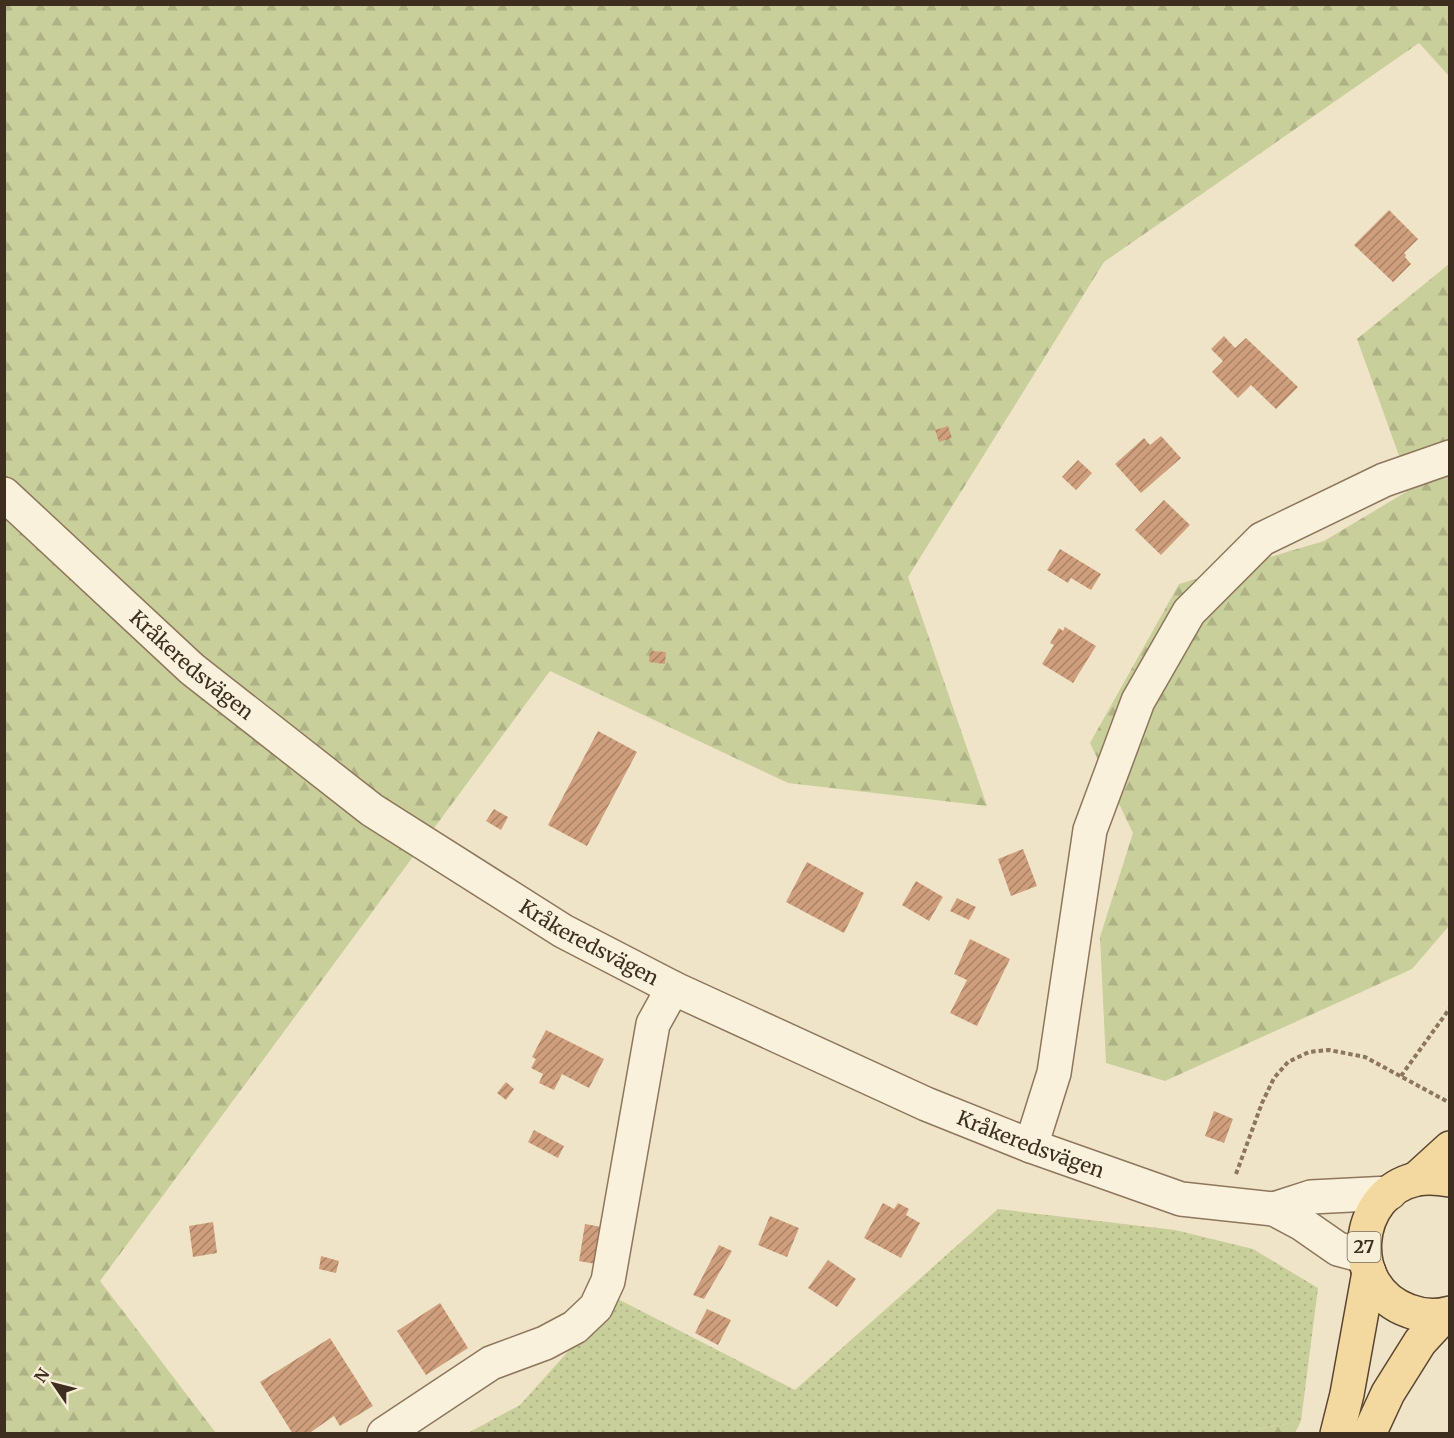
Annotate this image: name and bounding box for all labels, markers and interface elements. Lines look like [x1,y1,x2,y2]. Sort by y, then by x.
street label: Kråkeredsvägen [125,605,259,725]
street label: Kråkeredsvägen [515,894,663,990]
street label: Kråkeredsvägen [954,1105,1108,1183]
road number: 27 [1348,1232,1380,1262]
north arrow [24,1354,84,1414]
text: N [30,1364,54,1386]

